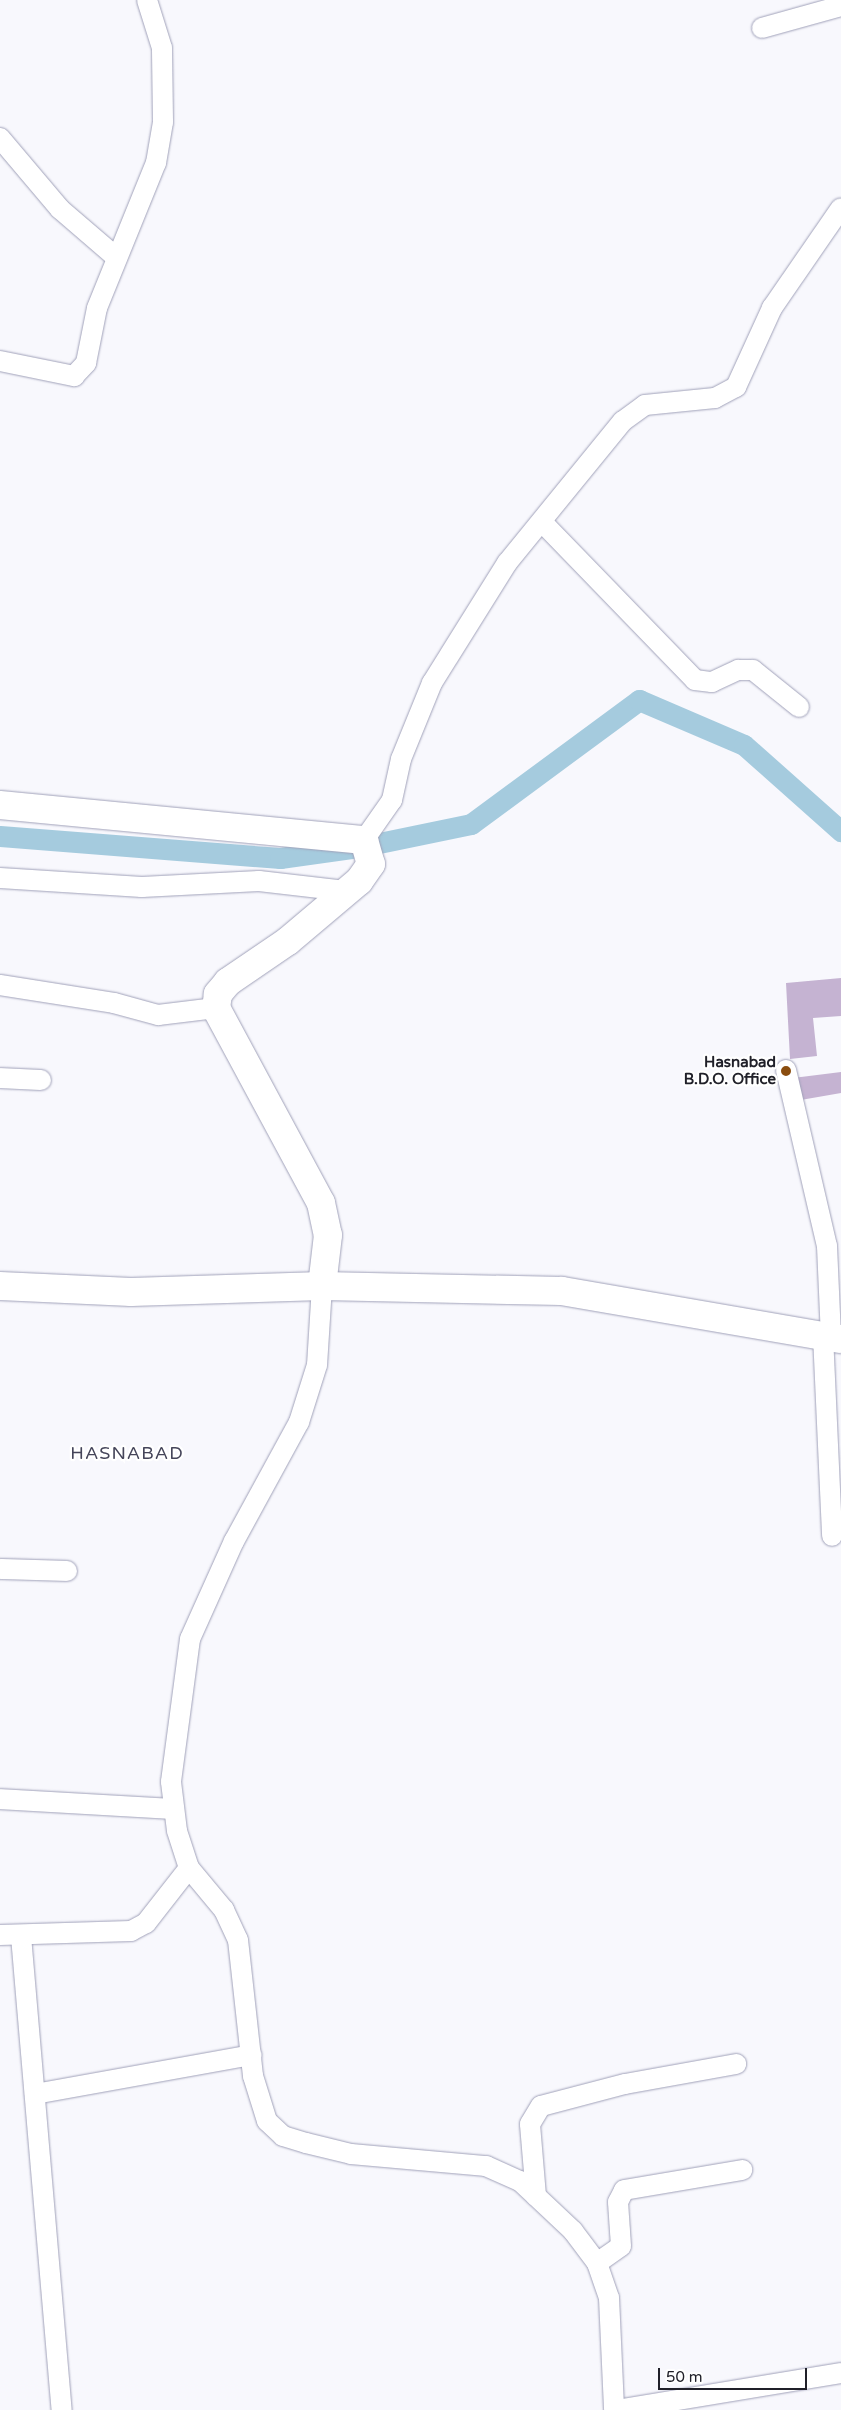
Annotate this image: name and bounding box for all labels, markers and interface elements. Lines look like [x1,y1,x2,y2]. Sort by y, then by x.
place label: Hasnabad B.D.O. Office [684,1053,776,1088]
marker: Hasnabad B.D.O. Office [780,1065,792,1077]
district label: HASNABAD [69,1442,185,1464]
scale bar [661,2358,810,2390]
text: 50 m [666,2368,703,2386]

